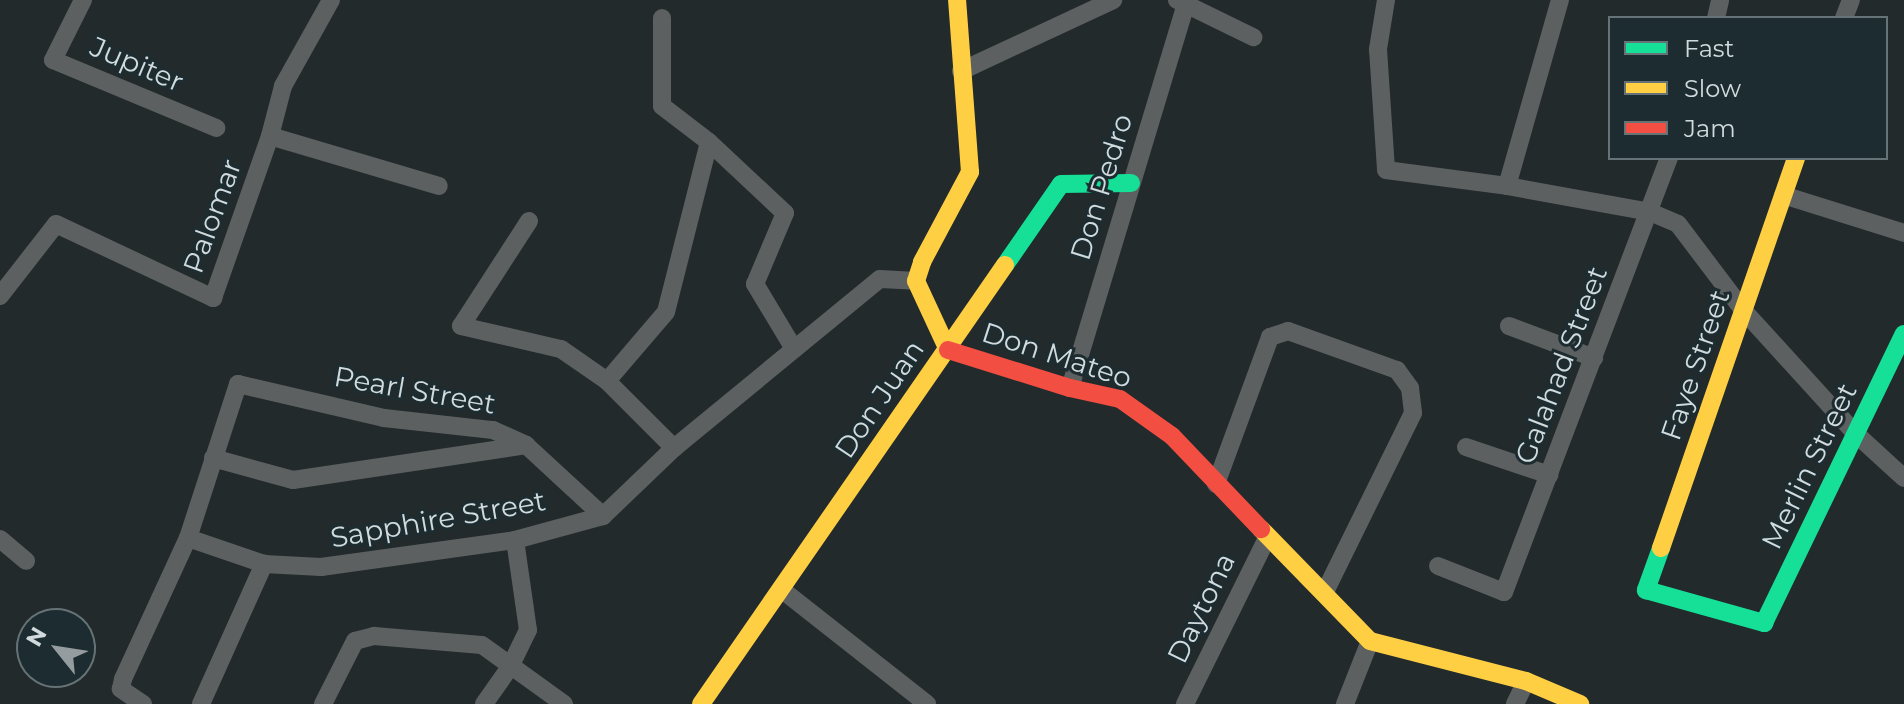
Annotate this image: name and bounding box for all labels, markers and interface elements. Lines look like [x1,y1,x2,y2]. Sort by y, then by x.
legend [1608,16,1888,160]
street label: Jupiter [85,29,189,99]
text: Fast [1684,34,1734,63]
text: Slow [1684,74,1741,103]
street label: Don Pedro [1063,110,1139,264]
text: Jam [1684,114,1736,143]
street label: Palomar [176,154,248,278]
street label: Galahad Street [1508,262,1614,468]
street label: Faye Street [1654,285,1736,445]
street label: Don Mateo [978,315,1136,395]
street label: Don Juan [827,334,931,464]
street label: Pearl Street [332,359,498,421]
street label: Merlin Street [1754,377,1864,555]
street label: Sapphire Street [328,484,548,554]
street label: Daytona [1160,547,1242,669]
north arrow [16,608,96,688]
text: N [20,622,53,651]

